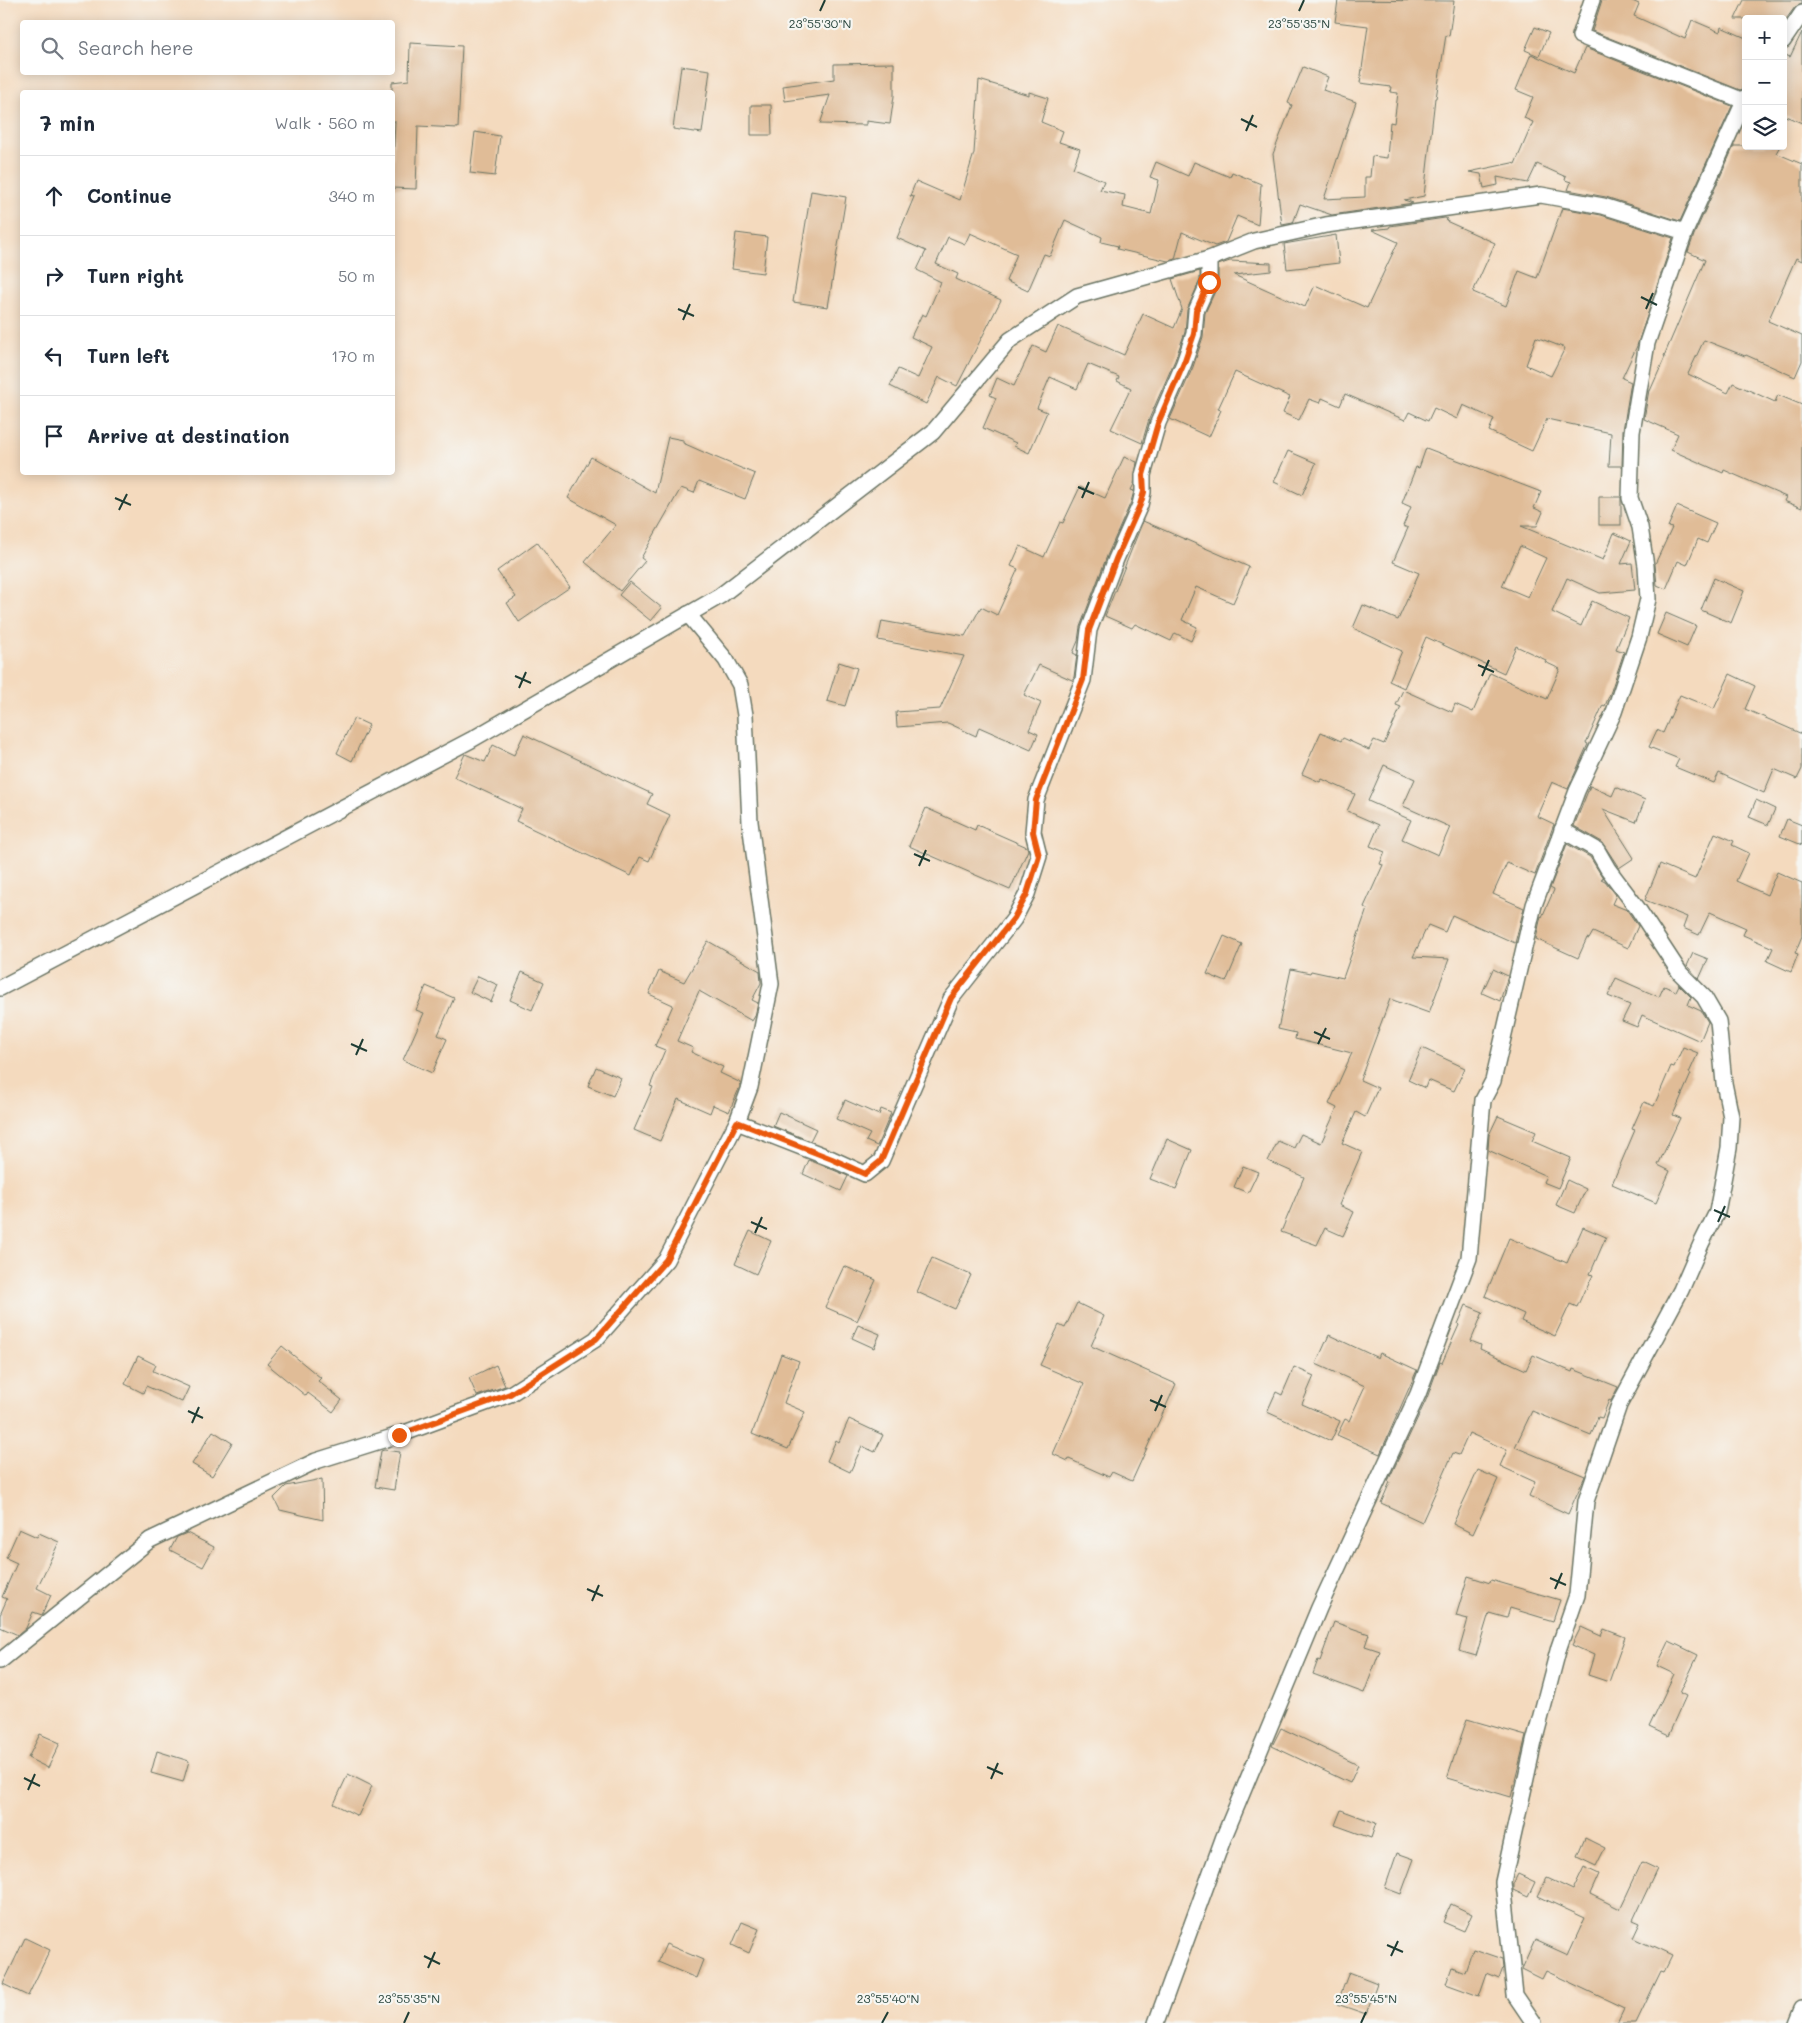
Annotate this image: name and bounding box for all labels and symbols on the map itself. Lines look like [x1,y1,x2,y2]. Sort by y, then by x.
text: 23°55'30"N [789,15,851,31]
text: 23°55'35"N [1268,15,1330,31]
route start [1198,271,1221,294]
route end [388,1424,411,1447]
text: 23°55'35"N [378,1990,440,2006]
text: 23°55'40"N [857,1990,919,2006]
text: 23°55'45"N [1335,1990,1397,2006]

